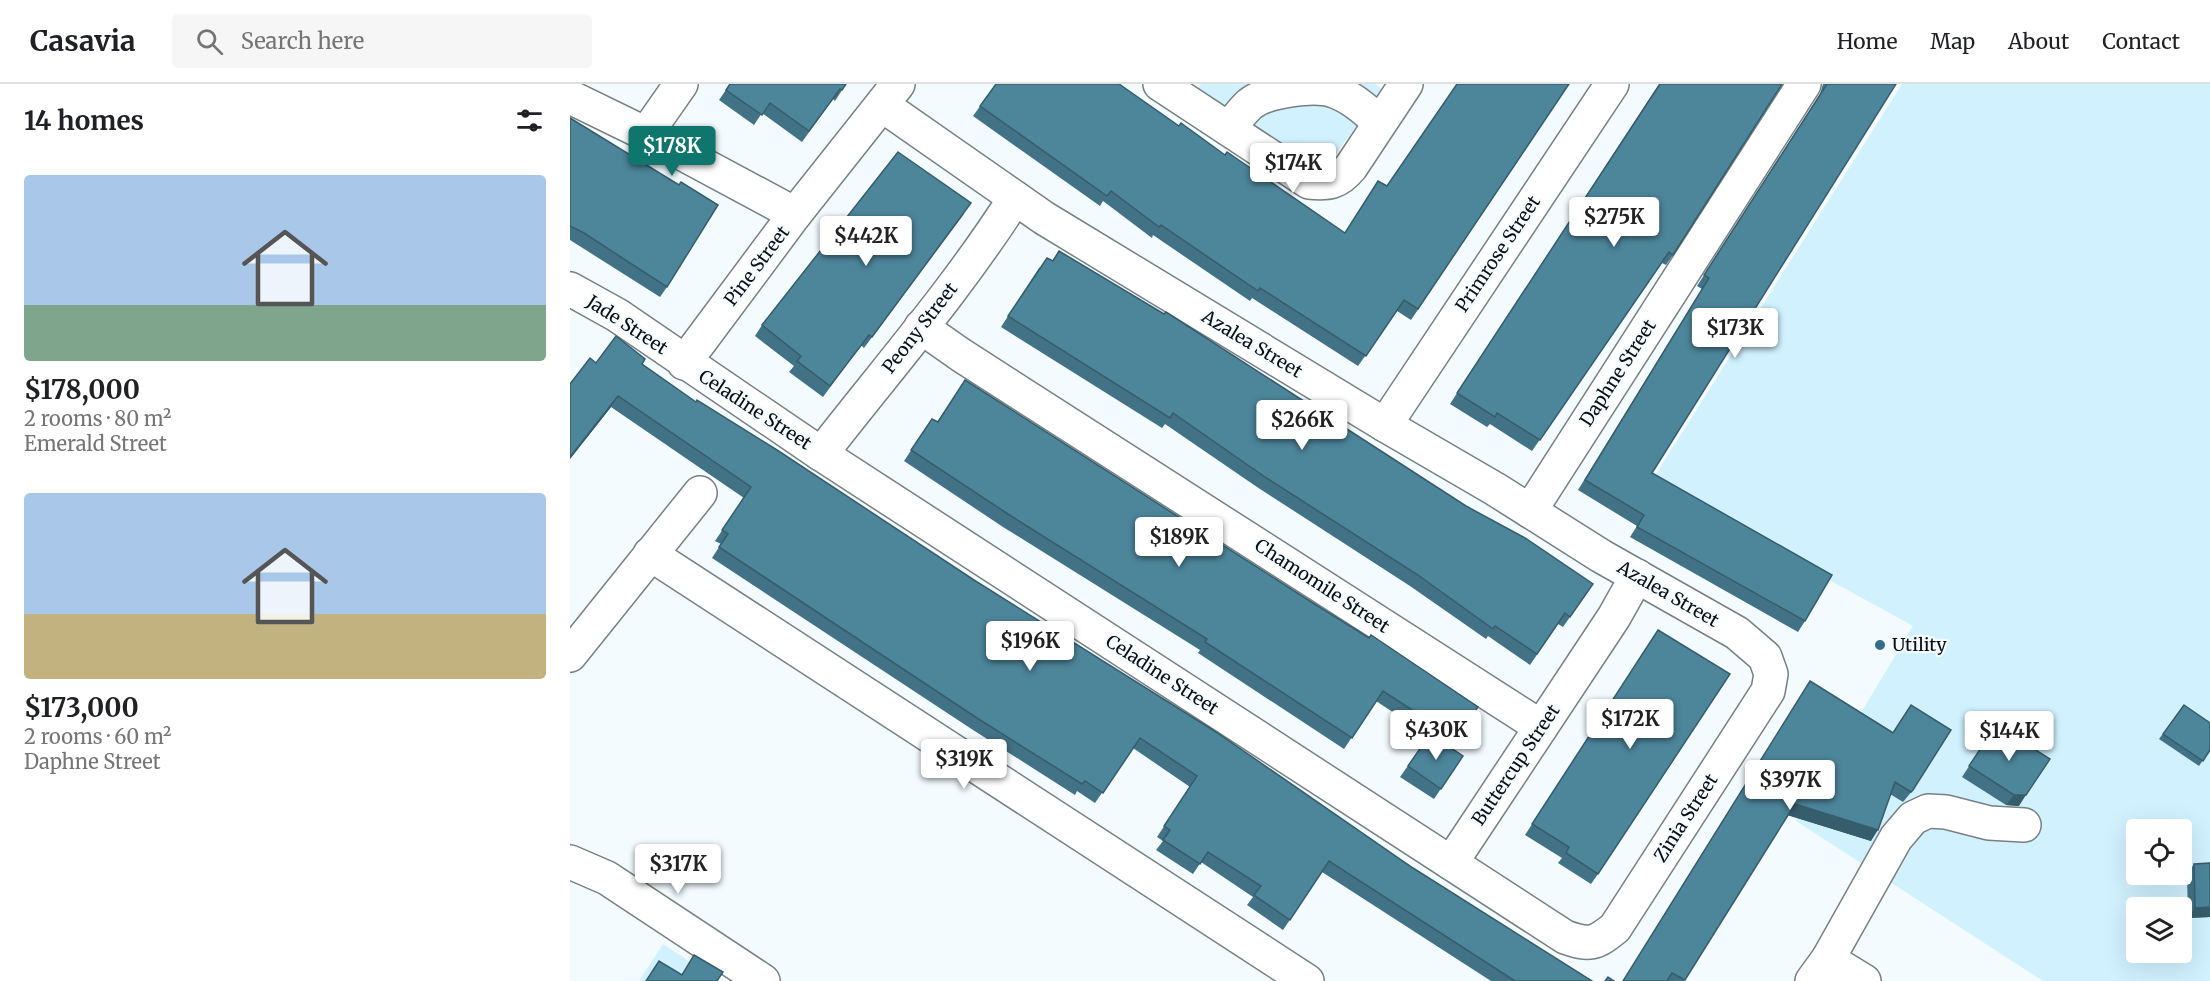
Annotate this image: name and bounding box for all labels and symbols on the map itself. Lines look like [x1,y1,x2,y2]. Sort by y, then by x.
pin: $178K [630,126,714,177]
pin: $174K [1251,143,1335,194]
street label: Primrose Street [1450,191,1545,316]
pin: $275K [1572,197,1656,248]
pin: $442K [824,216,908,267]
street label: Pine Street [719,221,794,310]
street label: Peony Street [877,278,962,378]
street label: Jade Street [582,289,672,359]
street label: Azalea Street [1197,304,1307,383]
pin: $173K [1693,308,1777,359]
street label: Daphne Street [1574,315,1661,431]
street label: Celadine Street [694,365,816,455]
pin: $266K [1260,400,1344,451]
pin: $189K [1137,517,1221,568]
street label: Chamomile Street [1251,533,1394,638]
street label: Azalea Street [1613,555,1723,632]
pin: $196K [988,621,1072,672]
street label: Celadine Street [1101,630,1223,720]
place label: Utility [1892,633,1947,656]
marker: Utility [1873,638,1887,652]
pin: $172K [1588,699,1672,750]
street label: Buttercup Street [1467,700,1565,830]
pin: $430K [1394,710,1478,761]
pin: $144K [1967,711,2051,762]
pin: $319K [922,739,1006,790]
pin: $397K [1748,760,1832,811]
street label: Zinia Street [1649,769,1723,866]
pin: $317K [636,844,720,895]

